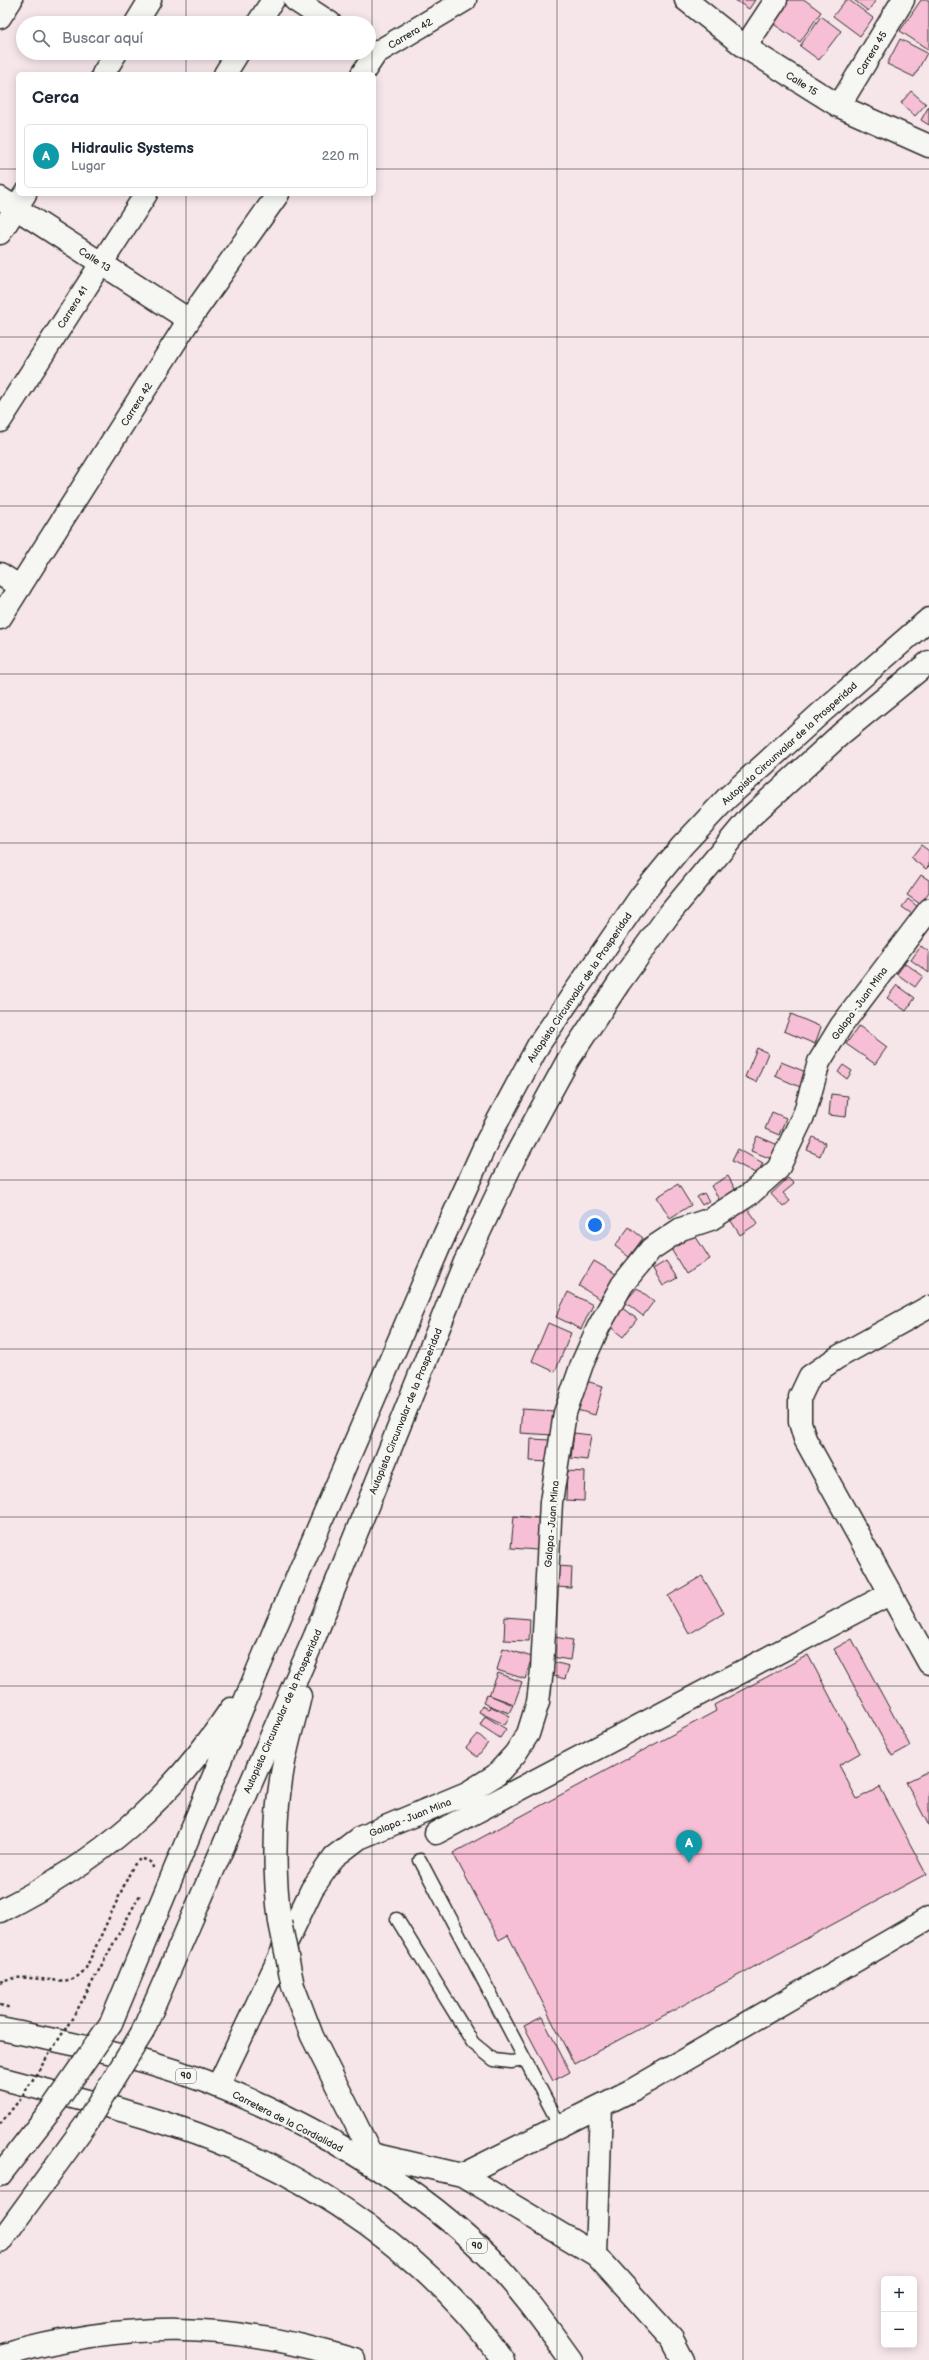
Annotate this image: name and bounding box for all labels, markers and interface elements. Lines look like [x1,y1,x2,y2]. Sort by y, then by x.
search box [16,16,376,60]
street label: Carrera 42 [386,16,435,52]
icon: search [30,27,52,49]
text: Buscar aquí [62,29,143,48]
street label: Carrera 45 [854,29,890,78]
street label: Calle 15 [783,69,820,98]
text: Cerca [32,88,79,108]
text: Hidraulic Systems [71,139,194,158]
text: A [42,148,50,164]
text: 220 m [322,148,359,164]
text: Lugar [71,158,105,174]
street label: Calle 13 [76,245,113,275]
street label: Carrera 41 [55,284,91,331]
street label: Carrera 42 [119,380,155,429]
street label: Autopista Circunvalar de la Prosperidad [719,680,860,808]
street label: Autopista Circunvalar de la Prosperidad [525,910,635,1065]
street label: Galapa - Juan Mina [829,965,890,1042]
your location [585,1215,605,1235]
street label: Autopista Circunvalar de la Prosperidad [367,1326,445,1496]
street label: Galapa - Juan Mina [542,1480,562,1568]
street label: Autopista Circunvalar de la Prosperidad [241,1627,325,1795]
street label: Galapa - Juan Mina [368,1796,453,1840]
pin: A [676,1830,702,1863]
road number: 90 [176,2069,196,2083]
street label: Carretera de la Cordialidad [230,2089,345,2155]
road number: 90 [467,2239,487,2253]
map controls [881,2276,917,2348]
button: + [881,2276,917,2312]
button: − [881,2312,917,2348]

